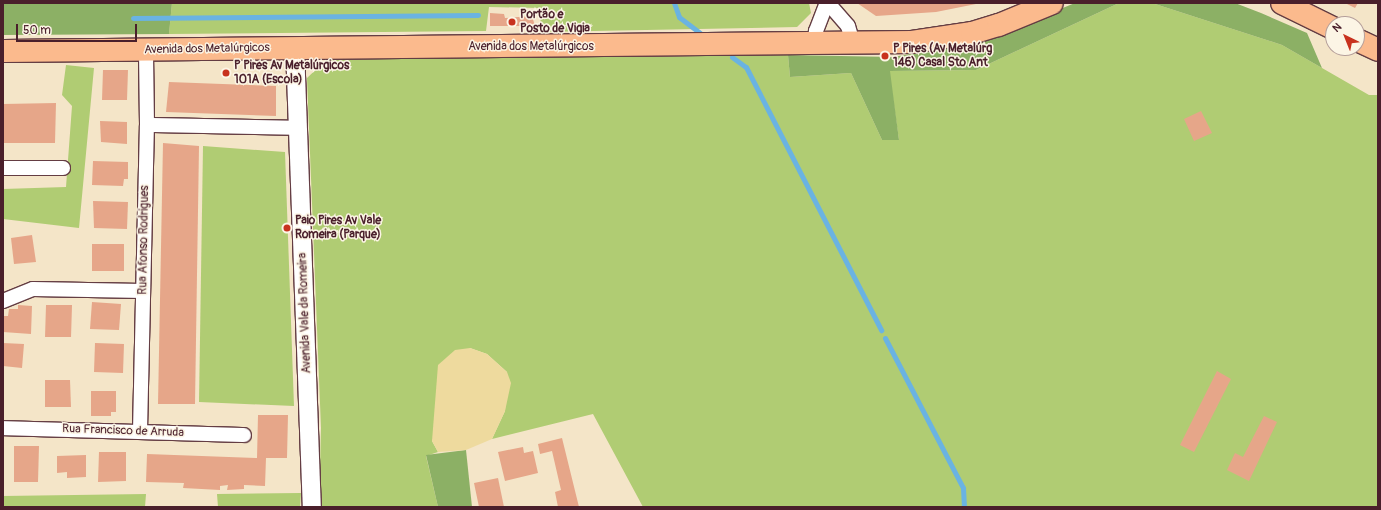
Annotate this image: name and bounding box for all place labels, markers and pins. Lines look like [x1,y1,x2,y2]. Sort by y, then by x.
place label: Portão e Posto de Vigia [520,8,590,36]
marker: Portão e Posto de Vigia [507,17,517,27]
place label: P Pires (Av Metalúrg 146) Casal Sto Ant [893,42,992,70]
marker: P Pires (Av Metalúrg 146) Casal Sto Ant [880,51,890,61]
place label: P Pires Av Metalúrgicos 101A (Escola) [234,59,349,87]
marker: P Pires Av Metalúrgicos 101A (Escola) [221,68,231,78]
place label: Paio Pires Av Vale Romeira (Parque) [295,214,381,242]
marker: Paio Pires Av Vale Romeira (Parque) [282,223,292,233]

